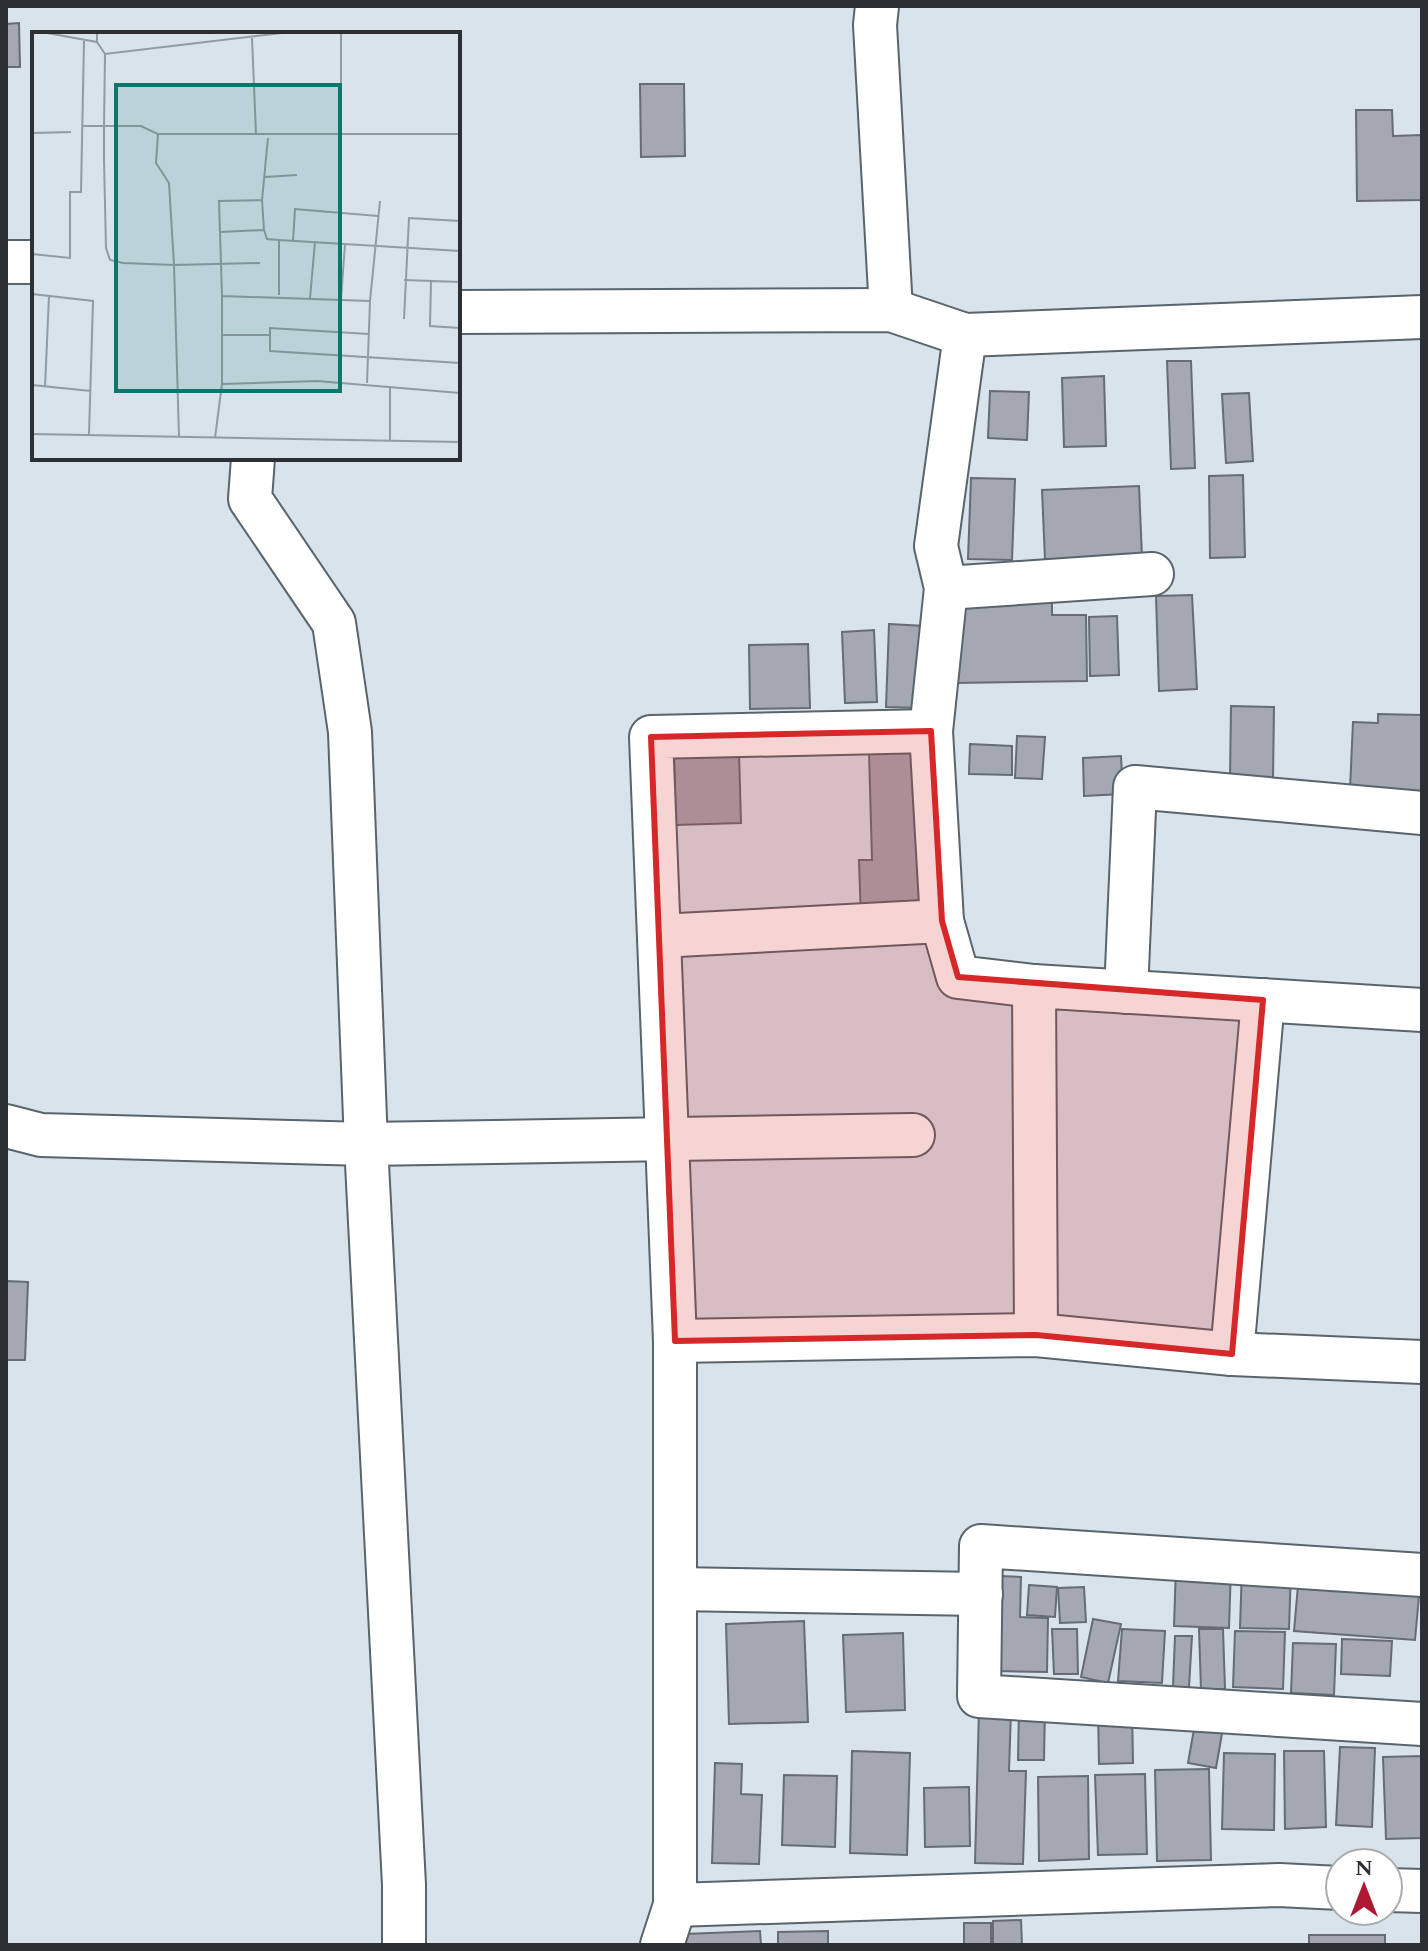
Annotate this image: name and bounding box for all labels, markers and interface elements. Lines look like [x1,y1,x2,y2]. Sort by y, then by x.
inset map [32,32,460,460]
north arrow [1324,1847,1404,1927]
text: N [1355,1852,1373,1885]

